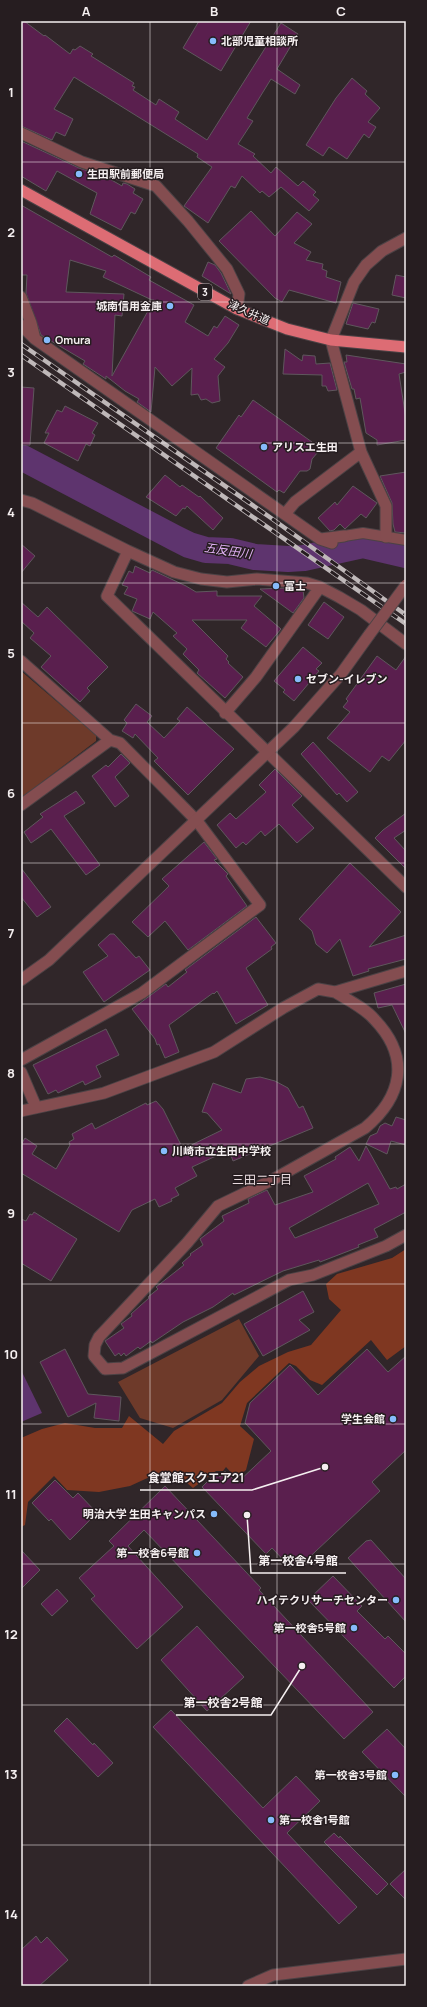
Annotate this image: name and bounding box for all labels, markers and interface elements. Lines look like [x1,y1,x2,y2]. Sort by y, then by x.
text: A [82,2,91,20]
text: B [210,2,218,20]
text: C [336,2,346,20]
place label: 北部児童相談所 [221,33,298,48]
marker: 北部児童相談所 [208,36,218,46]
text: 1 [8,83,14,101]
place label: 生田駅前郵便局 [87,166,164,181]
marker: 生田駅前郵便局 [74,169,84,179]
text: 2 [7,223,15,241]
road number: 3 [198,284,212,300]
street label: 津久井道 [226,296,272,327]
place label: 城南信用金庫 [96,298,162,313]
marker: 城南信用金庫 [165,301,175,311]
place label: Omura [55,332,91,347]
marker: Omura [42,335,52,345]
text: 3 [7,363,15,381]
place label: アリスエ生田 [272,439,338,454]
marker: アリスエ生田 [259,442,269,452]
text: 4 [7,503,15,521]
water label: 五反田川 [203,539,255,563]
place label: 富士 [284,578,306,593]
marker: 富士 [271,581,281,591]
text: 5 [7,644,15,662]
place label: セブン-イレブン [306,671,388,686]
marker: セブン-イレブン [293,674,303,684]
text: 6 [7,784,15,802]
text: 7 [8,924,15,942]
text: 8 [7,1064,15,1082]
place label: 川崎市立生田中学校 [172,1143,271,1158]
marker: 川崎市立生田中学校 [159,1146,169,1156]
district label: 三田二丁目 [232,1171,292,1188]
text: 9 [7,1204,15,1222]
text: 10 [4,1345,18,1363]
place label: 学生会館 [341,1411,385,1426]
marker: 学生会館 [388,1414,398,1424]
callout: 食堂館スクエア21 [140,1466,252,1490]
text: 食堂館スクエア21 [148,1469,244,1486]
text: 11 [5,1485,17,1503]
place label: 明治大学 生田キャンパス [83,1506,206,1521]
marker: 明治大学 生田キャンパス [209,1509,219,1519]
place label: 第一校舎6号館 [116,1545,189,1560]
marker: 第一校舎6号館 [192,1548,202,1558]
callout: 第一校舎4号館 [251,1549,346,1573]
text: 第一校舎4号館 [258,1552,338,1569]
place label: ハイテクリサーチセンター [256,1592,388,1607]
marker: ハイテクリサーチセンター [391,1595,401,1605]
place label: 第一校舎5号館 [274,1620,346,1635]
marker: 第一校舎5号館 [349,1623,359,1633]
text: 12 [4,1625,18,1643]
callout: 第一校舎2号館 [176,1691,271,1715]
text: 第一校舎2号館 [183,1694,263,1711]
text: 13 [4,1765,18,1783]
place label: 第一校舎3号館 [315,1767,387,1782]
marker: 第一校舎3号館 [390,1770,400,1780]
place label: 第一校舎1号館 [279,1812,350,1827]
marker: 第一校舎1号館 [266,1815,276,1825]
text: 14 [4,1905,18,1923]

